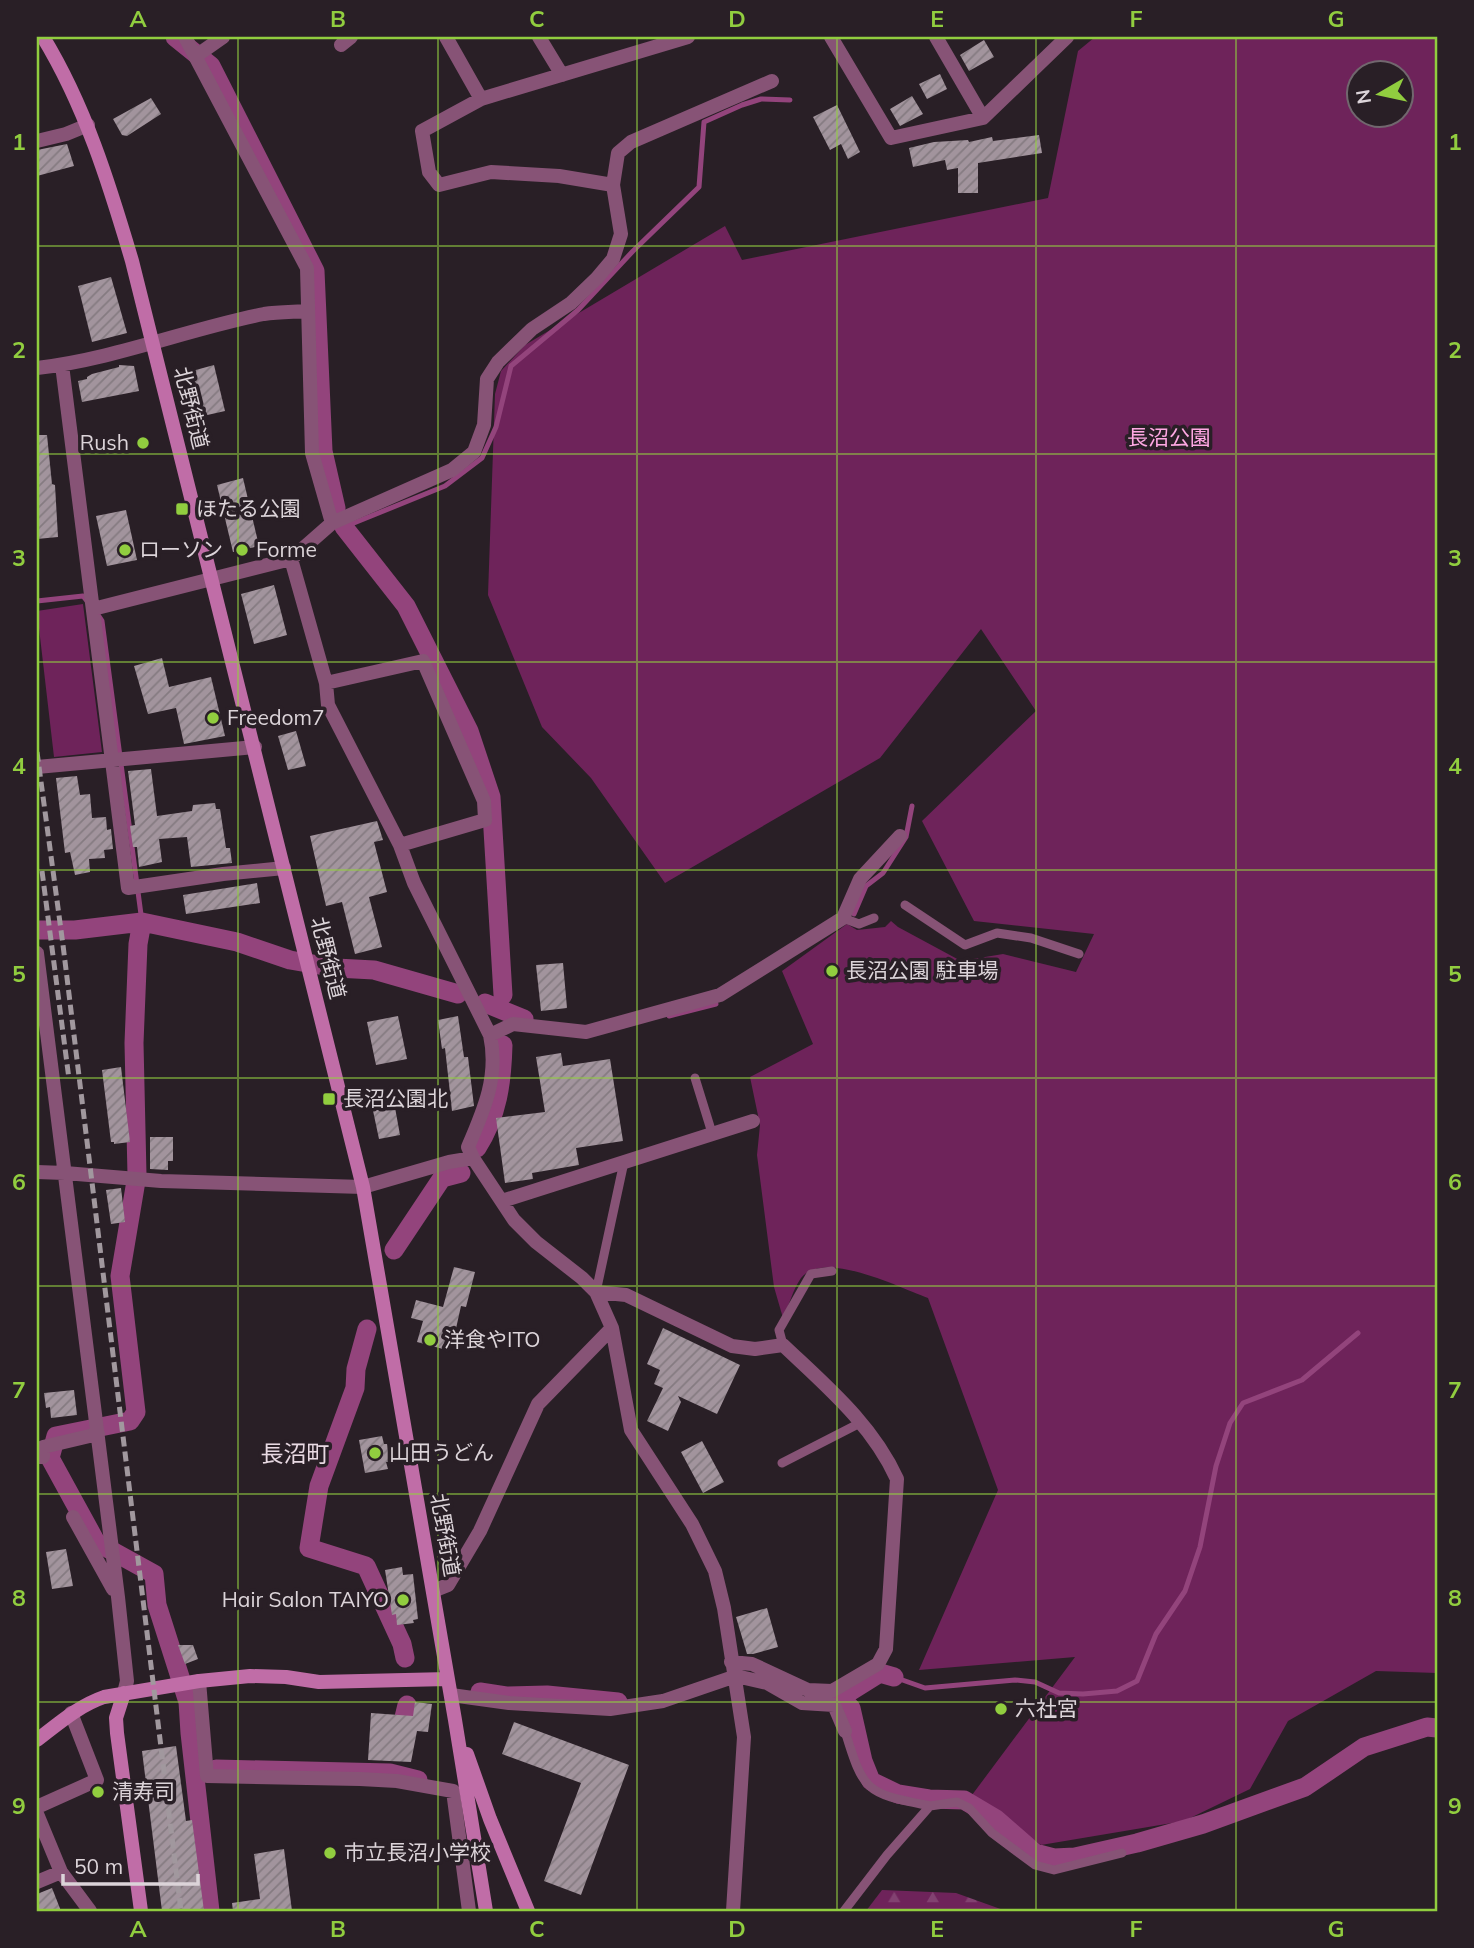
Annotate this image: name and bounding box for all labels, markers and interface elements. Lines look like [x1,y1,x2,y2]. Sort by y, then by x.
text: A [129,4,147,33]
text: B [330,4,346,33]
text: C [529,4,545,33]
text: D [728,4,746,33]
text: E [930,4,944,33]
text: F [1129,4,1143,33]
text: G [1327,4,1345,33]
north arrow [1344,60,1414,130]
text: N [1350,88,1376,106]
text: 1 [12,127,26,156]
text: 1 [1448,127,1462,156]
text: 2 [12,335,26,364]
text: 2 [1448,335,1462,364]
street label: 北野街道 [169,364,215,452]
park label: 長沼公園 [1127,424,1211,450]
place label: Rush [80,429,129,455]
marker: Rush [135,435,151,451]
place label: ほたる公園 [196,495,301,521]
marker: ほたる公園 [174,501,190,517]
place label: ローソン [139,536,223,562]
place label: Forme [256,536,317,562]
marker: ローソン [117,542,133,558]
marker: Forme [234,542,250,558]
text: 3 [12,543,26,572]
text: 3 [1448,543,1462,572]
place label: Freedom7 [227,704,325,730]
marker: Freedom7 [205,710,221,726]
text: 4 [12,751,26,780]
text: 4 [1448,751,1462,780]
street label: 北野街道 [306,914,352,1002]
place label: 長沼公園 駐車場 [846,957,998,983]
text: 5 [12,959,26,988]
text: 5 [1448,959,1462,988]
marker: 長沼公園 駐車場 [824,963,840,979]
place label: 長沼公園北 [343,1085,448,1111]
marker: 長沼公園北 [321,1091,337,1107]
text: 6 [12,1167,26,1196]
text: 6 [1448,1167,1462,1196]
place label: 洋食やITO [444,1326,540,1352]
marker: 洋食やITO [422,1332,438,1348]
text: 7 [12,1375,26,1404]
text: 7 [1448,1375,1462,1404]
district label: 長沼町 [261,1439,330,1468]
place label: 山田うどん [389,1439,494,1465]
marker: 山田うどん [367,1445,383,1461]
street label: 北野街道 [426,1491,466,1578]
text: 8 [12,1583,26,1612]
text: 8 [1448,1583,1462,1612]
place label: Hair Salon TAIYO [222,1586,389,1612]
marker: Hair Salon TAIYO [395,1592,411,1608]
place label: 六社宮 [1015,1695,1078,1721]
marker: 六社宮 [993,1701,1009,1717]
place label: 清寿司 [112,1778,175,1804]
marker: 清寿司 [90,1784,106,1800]
text: 9 [12,1791,26,1820]
text: 9 [1448,1791,1462,1820]
place label: 市立長沼小学校 [344,1839,491,1865]
scale bar [63,1843,198,1887]
marker: 市立長沼小学校 [322,1845,338,1861]
text: 50 m [74,1853,123,1879]
text: A [129,1914,147,1943]
text: B [330,1914,346,1943]
text: C [529,1914,545,1943]
text: D [728,1914,746,1943]
text: E [930,1914,944,1943]
text: F [1129,1914,1143,1943]
text: G [1327,1914,1345,1943]

